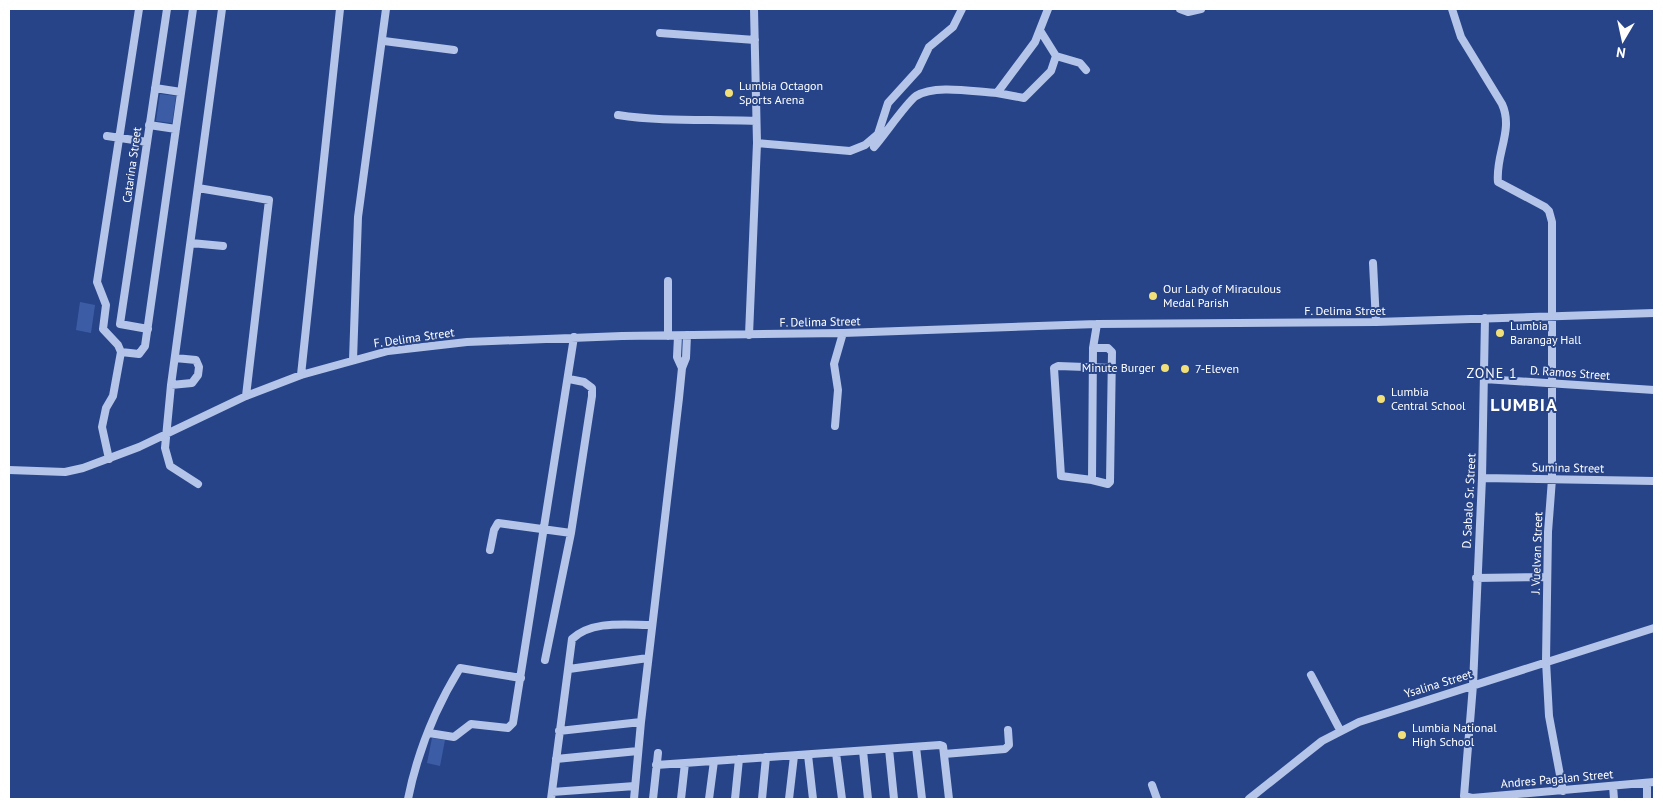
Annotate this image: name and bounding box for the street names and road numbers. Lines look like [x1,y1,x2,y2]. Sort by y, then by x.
street label: Catarina Street [119,126,144,204]
street label: F. Delima Street [1304,303,1386,318]
street label: F. Delima Street [779,313,861,330]
street label: F. Delima Street [373,324,455,351]
street label: D. Ramos Street [1529,362,1611,383]
street label: D. Sabalo Sr. Street [1459,453,1478,549]
street label: Sumina Street [1532,459,1604,476]
street label: J. Vuelvan Street [1528,512,1545,595]
street label: Ysalina Street [1402,666,1473,701]
street label: Andres Pagalan Street [1500,766,1614,791]

